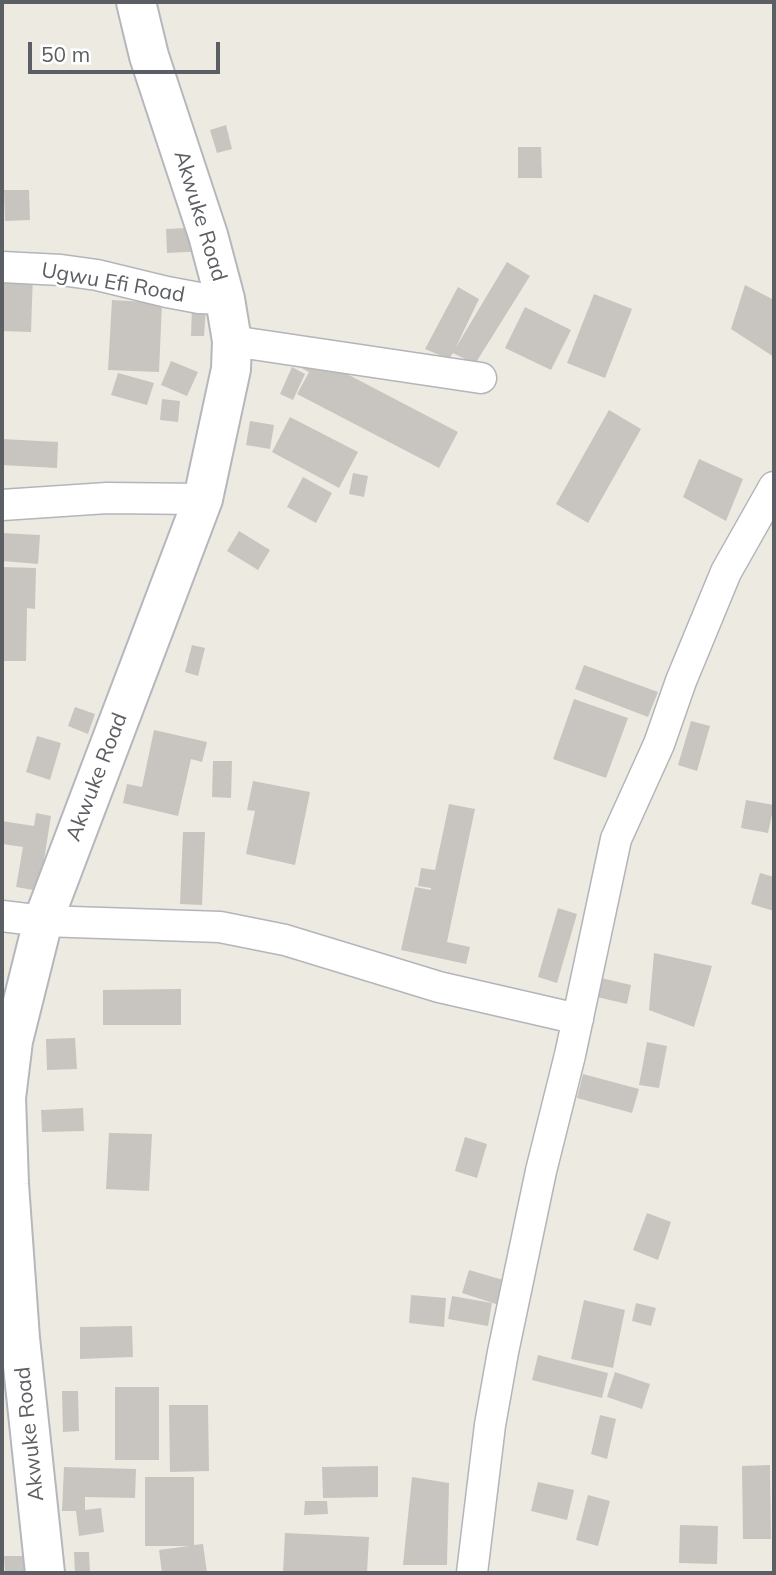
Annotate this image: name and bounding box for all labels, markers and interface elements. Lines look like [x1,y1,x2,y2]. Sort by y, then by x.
scale bar [32,28,224,72]
text: 50 m [41,41,90,67]
street label: Akwuke Road [168,148,232,284]
street label: Ugwu Efi Road [39,258,187,308]
street label: Akwuke Road [61,709,133,845]
street label: Akwuke Road [10,1365,50,1503]

